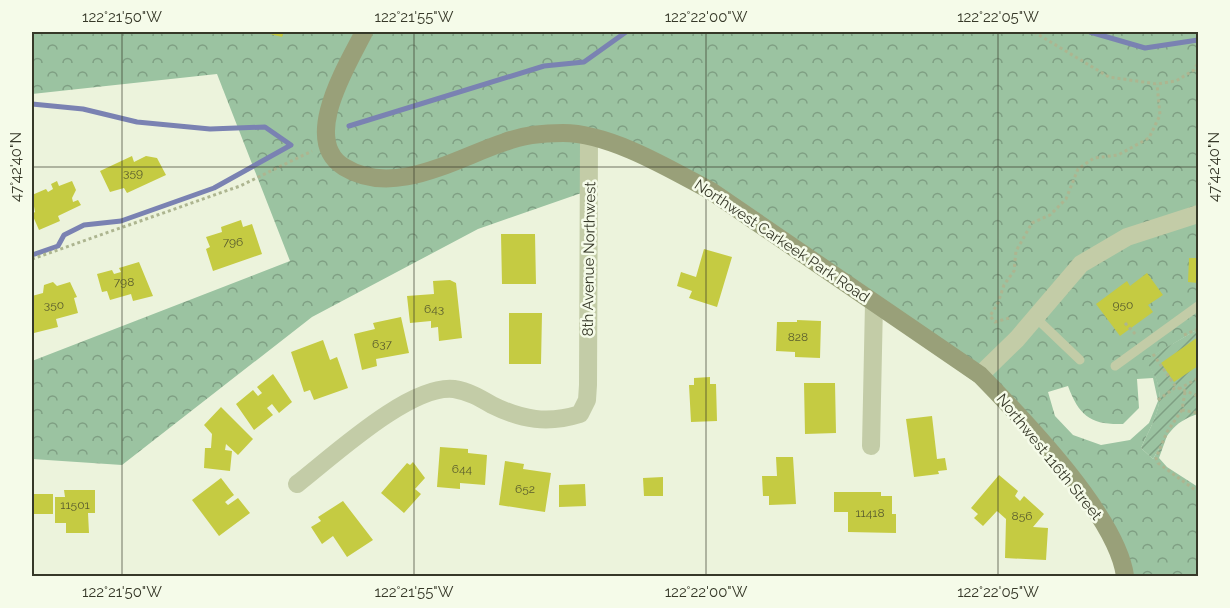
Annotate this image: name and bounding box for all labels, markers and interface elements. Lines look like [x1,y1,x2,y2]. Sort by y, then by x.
text: 122°21'50"W [82,8,162,26]
text: 122°21'55"W [375,8,454,26]
text: 122°22'00"W [665,8,748,26]
text: 122°22'05"W [957,8,1039,26]
text: 47°42'40"N [7,132,25,202]
text: 47°42'40"N [1205,132,1223,202]
house number: 359 [123,166,143,180]
street label: Northwest Carkeek Park Road [691,176,873,306]
street label: 8th Avenue Northwest [579,181,599,337]
house number: 796 [223,235,243,249]
house number: 798 [114,275,134,289]
house number: 350 [44,298,64,312]
house number: 950 [1113,298,1133,312]
house number: 643 [424,302,444,316]
house number: 828 [788,330,808,344]
house number: 637 [372,337,393,351]
street label: Northwest 116th Street [993,390,1105,524]
house number: 644 [452,462,473,476]
house number: 652 [515,482,535,496]
house number: 11501 [60,498,90,512]
house number: 11418 [855,506,885,520]
house number: 856 [1012,509,1032,523]
text: 122°21'50"W [82,583,162,601]
text: 122°21'55"W [375,583,454,601]
text: 122°22'00"W [665,583,748,601]
text: 122°22'05"W [957,583,1039,601]

